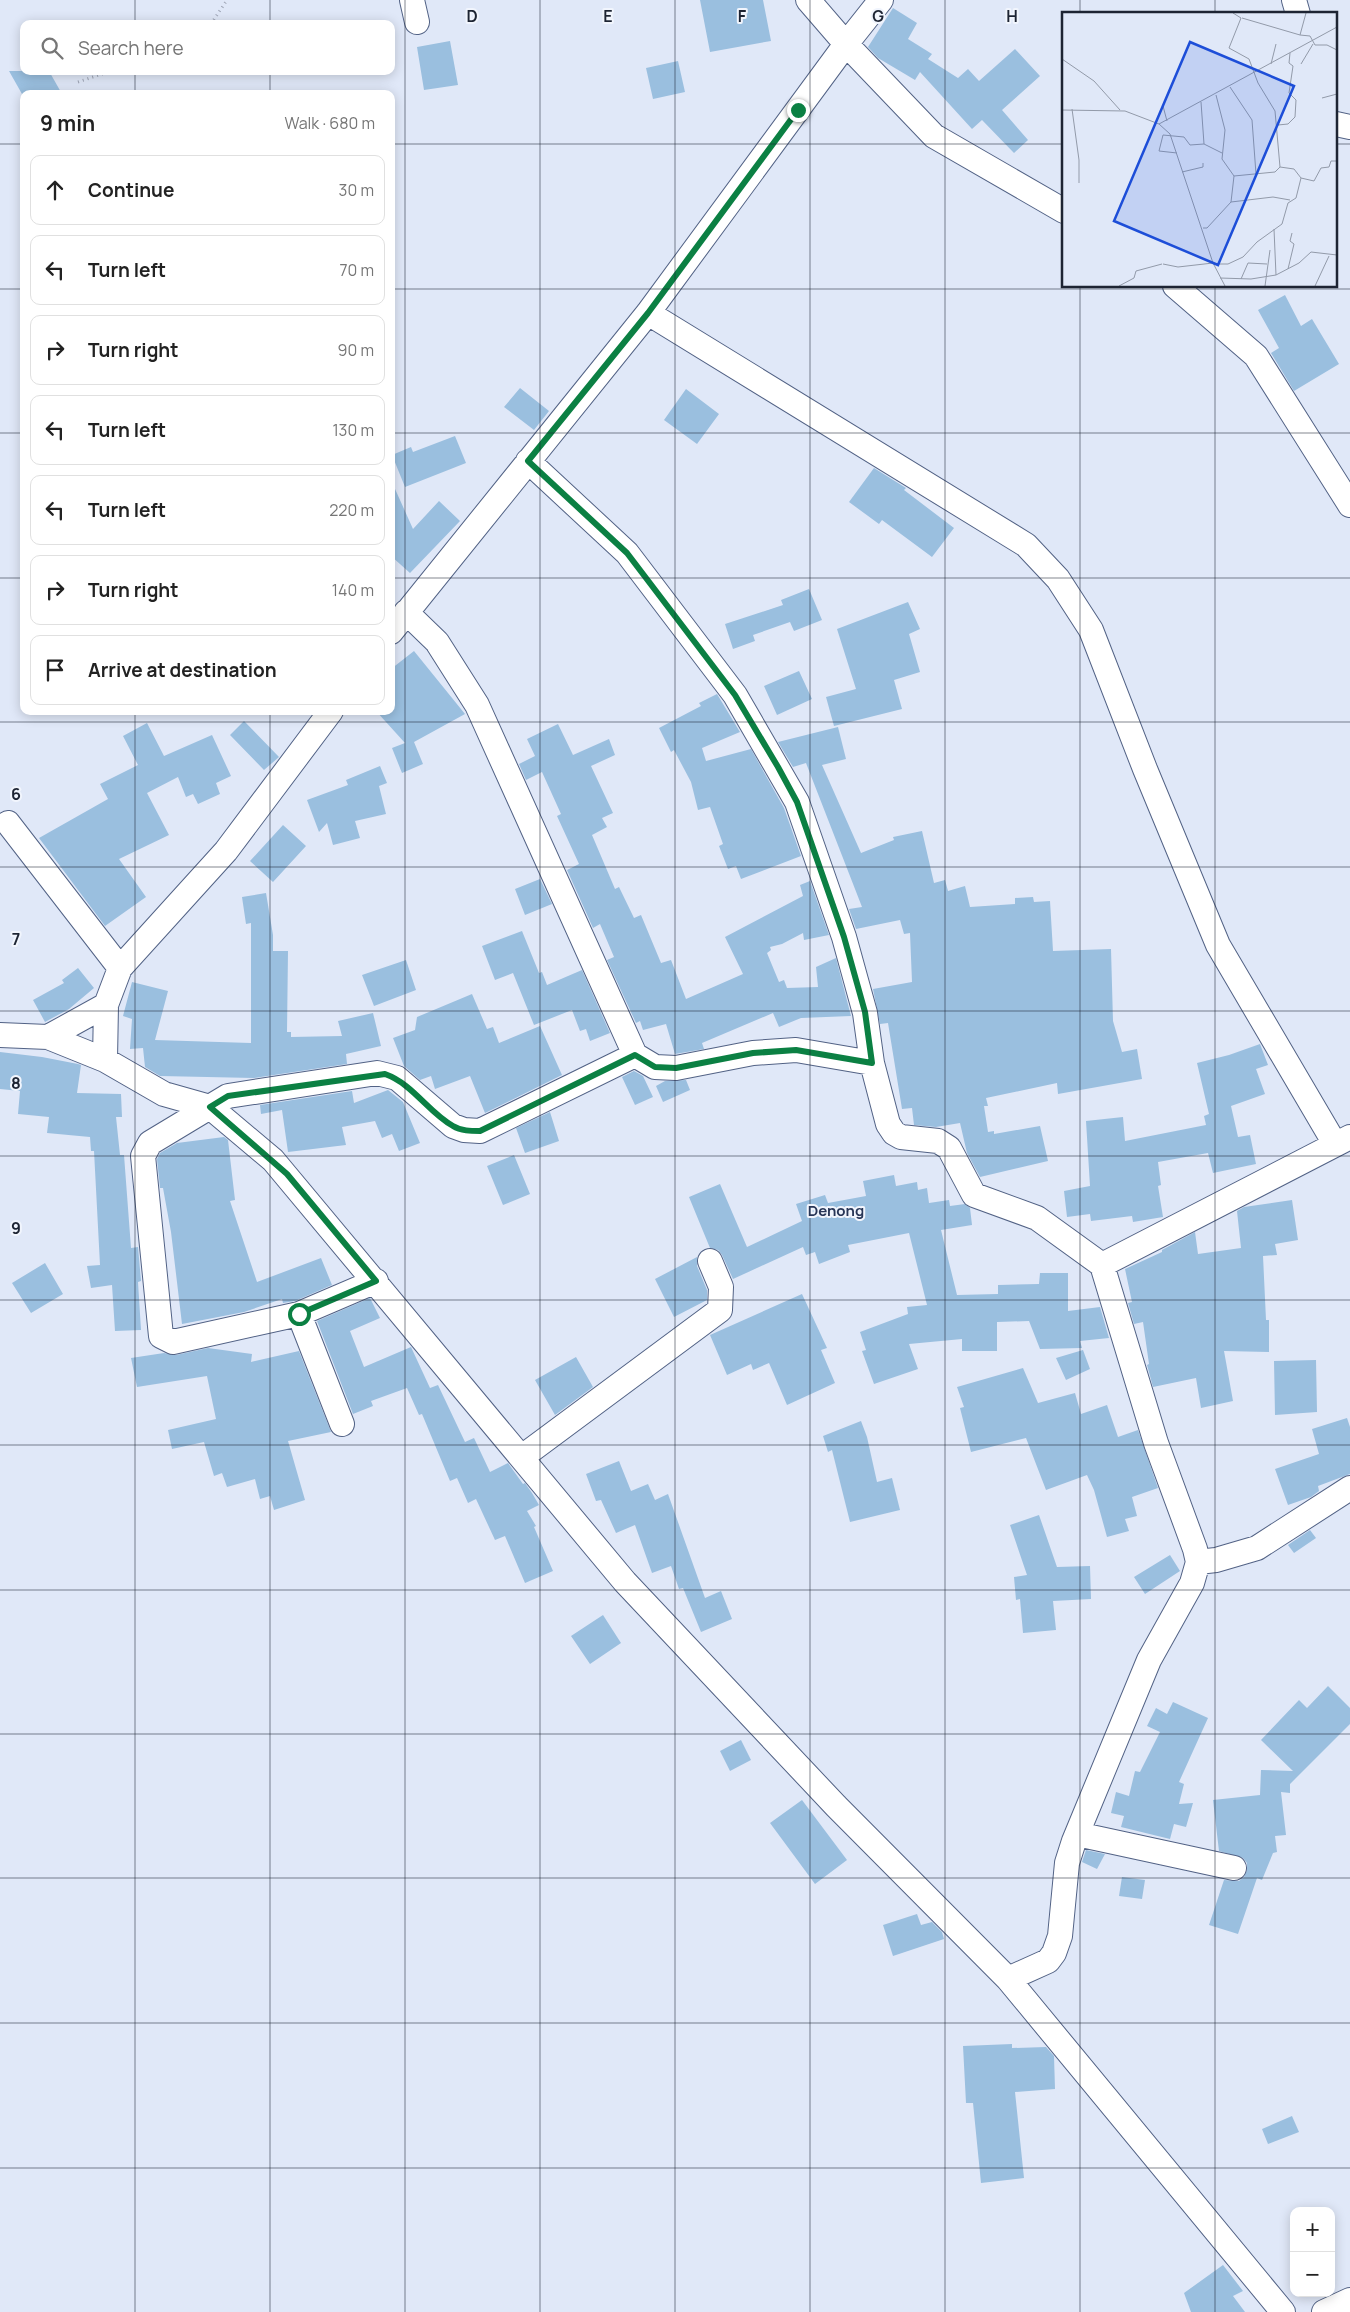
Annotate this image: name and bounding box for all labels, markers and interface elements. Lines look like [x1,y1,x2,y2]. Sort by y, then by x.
text: D [466,5,478,27]
text: E [603,5,613,27]
text: F [738,5,747,27]
text: G [872,5,884,27]
text: H [1006,5,1018,27]
inset map [1062,12,1338,288]
search box [20,20,395,75]
icon: search [38,34,66,62]
text: Search here [78,35,184,61]
route end [787,99,810,122]
text: 9 min [40,109,95,137]
text: Walk · 680 m [284,112,375,134]
icon: ahead [41,176,69,204]
text: Continue [88,177,174,203]
text: 30 m [339,179,374,201]
icon: left [41,256,69,284]
text: Turn left [88,257,166,283]
text: 70 m [339,259,374,281]
icon: right [41,336,69,364]
text: Turn right [88,337,178,363]
text: 90 m [338,339,374,361]
icon: left [41,416,69,444]
text: Turn left [88,417,166,443]
text: 130 m [332,419,374,441]
icon: left [41,496,69,524]
text: Turn left [88,497,166,523]
text: 220 m [329,499,374,521]
icon: right [41,576,69,604]
text: Turn right [88,577,178,603]
text: 140 m [332,579,374,601]
icon: arrive [41,656,69,684]
text: Arrive at destination [88,657,277,683]
text: 6 [11,783,21,805]
text: 7 [12,928,20,950]
text: 8 [11,1072,21,1094]
district label: Denong [808,1200,864,1221]
text: 9 [11,1217,21,1239]
route start [288,1303,311,1326]
map controls [1290,2207,1335,2297]
button: + [1290,2207,1335,2252]
button: − [1290,2252,1335,2297]

